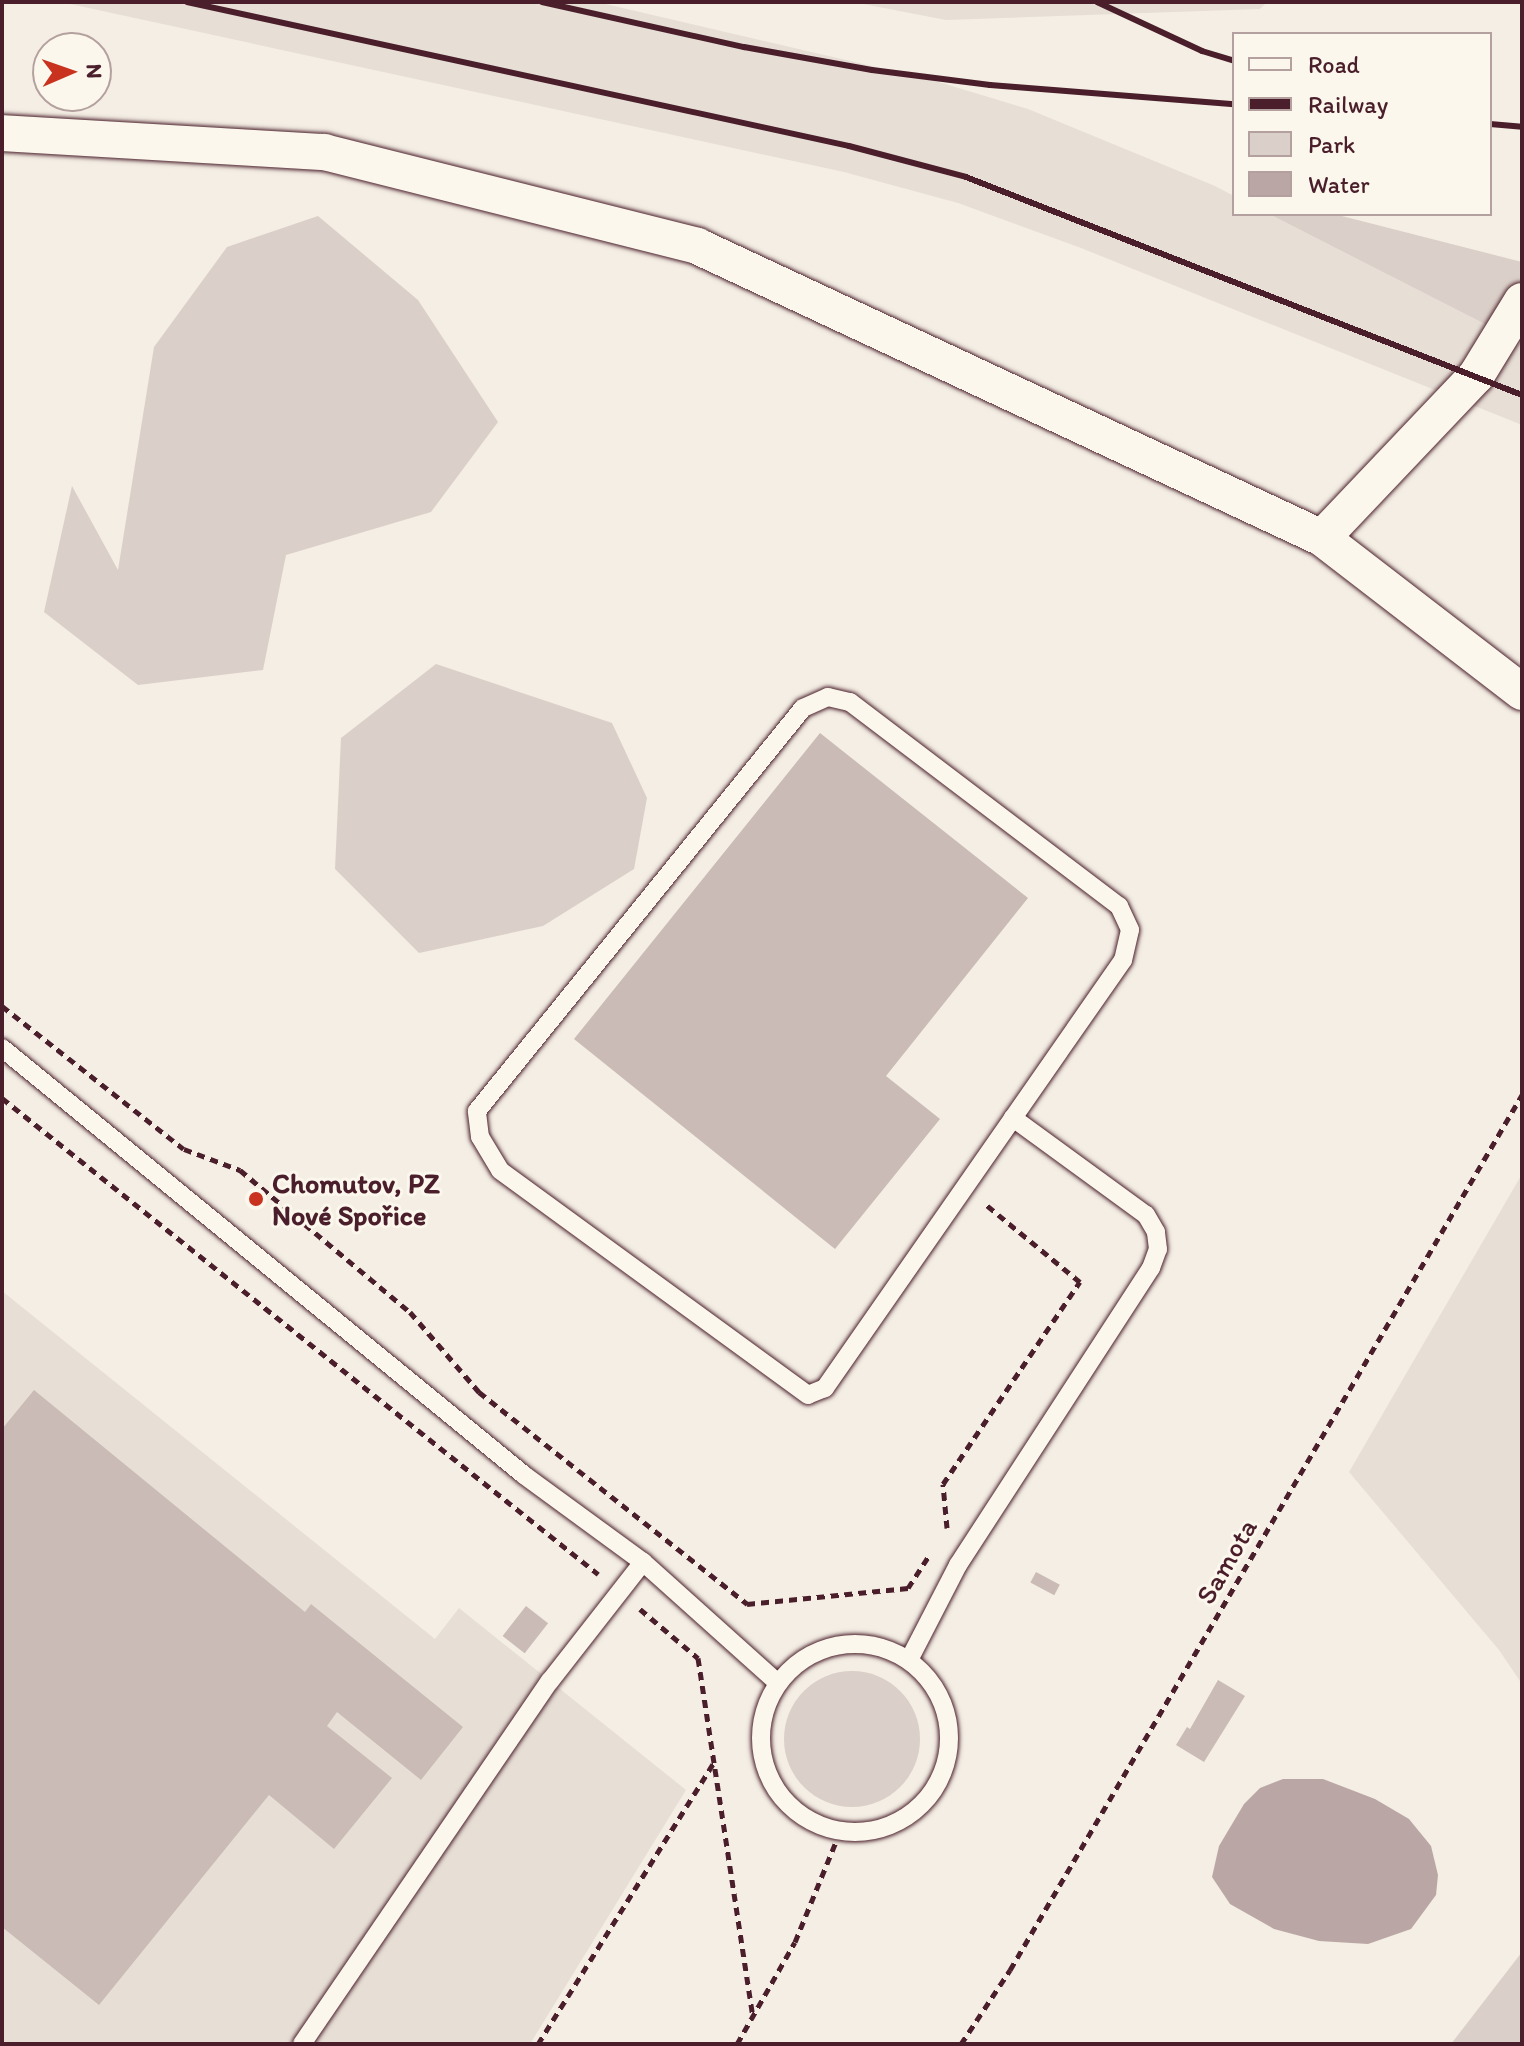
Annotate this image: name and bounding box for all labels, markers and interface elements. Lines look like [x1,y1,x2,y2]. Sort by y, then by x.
north arrow [32,32,112,112]
legend [1232,32,1492,216]
text: Road [1308,50,1360,79]
text: N [81,63,108,79]
text: Railway [1308,90,1388,119]
text: Park [1308,130,1355,159]
text: Water [1308,170,1370,199]
place label: Chomutov, PZ Nové Spořice [272,1166,440,1232]
marker: Chomutov, PZ Nové Spořice [247,1190,265,1208]
street label: Samota [1188,1512,1264,1610]

